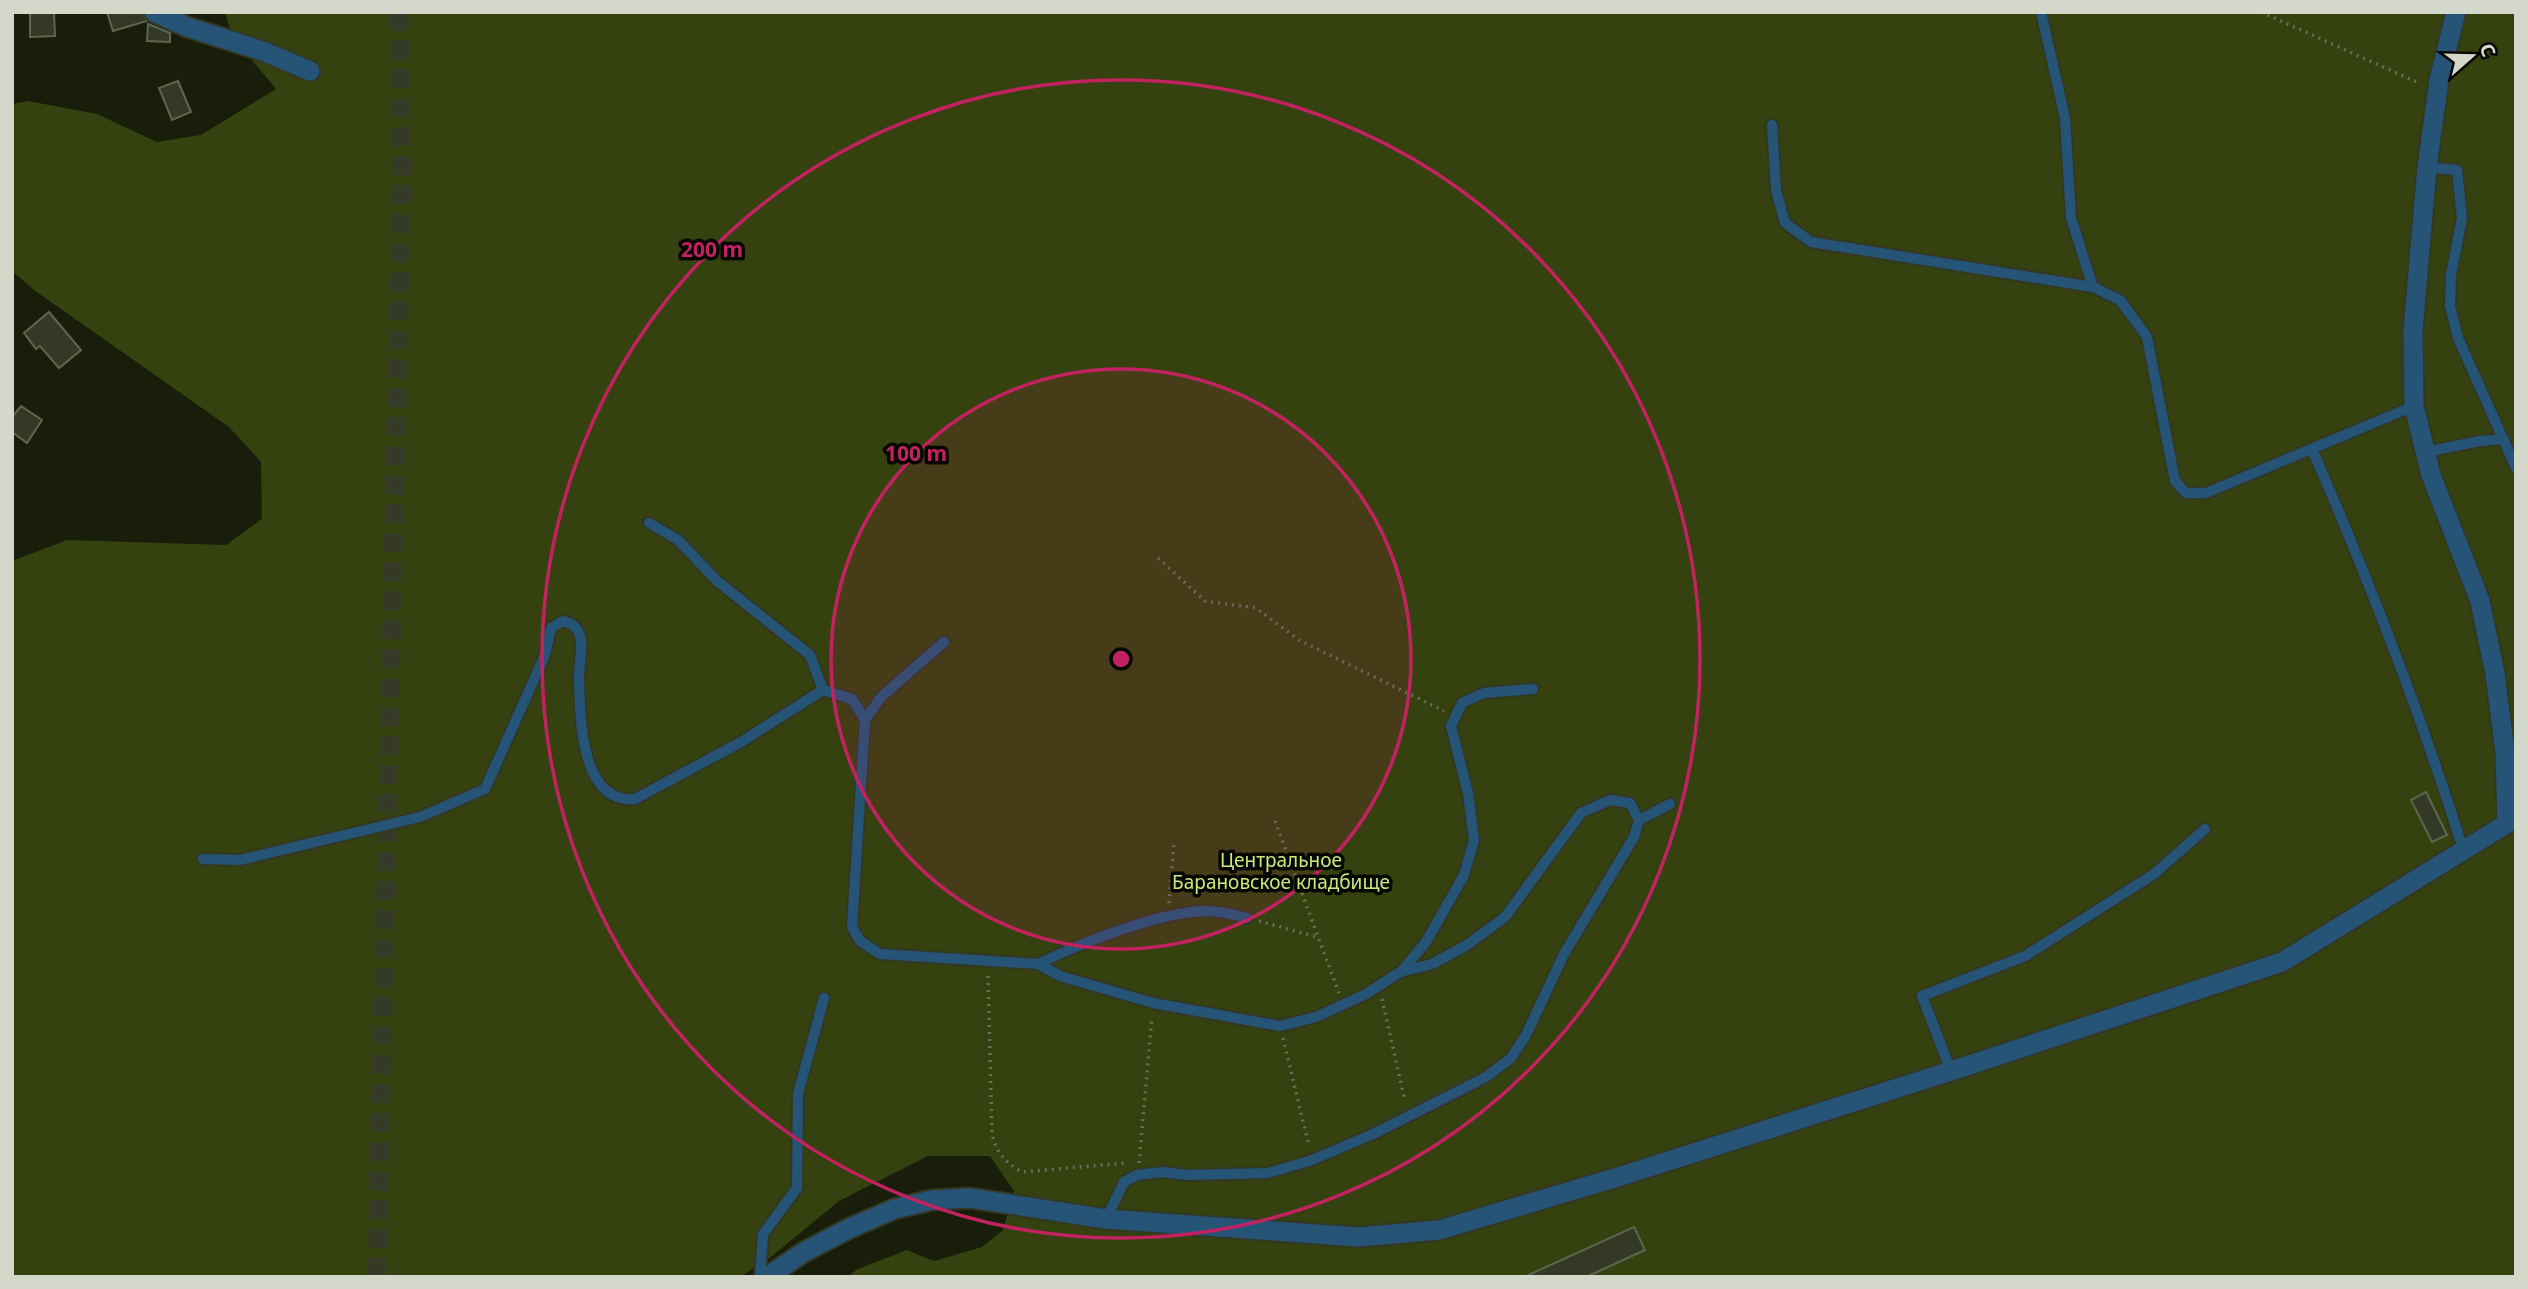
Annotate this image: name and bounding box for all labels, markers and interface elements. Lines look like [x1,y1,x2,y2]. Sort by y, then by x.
north arrow [2437,21,2507,91]
text: С [2474,40,2502,60]
text: 200 m [681,235,743,263]
text: 100 m [885,439,947,467]
centre of rings [1109,647,1133,671]
park label: Центральное Барановское кладбище [1172,847,1390,895]

